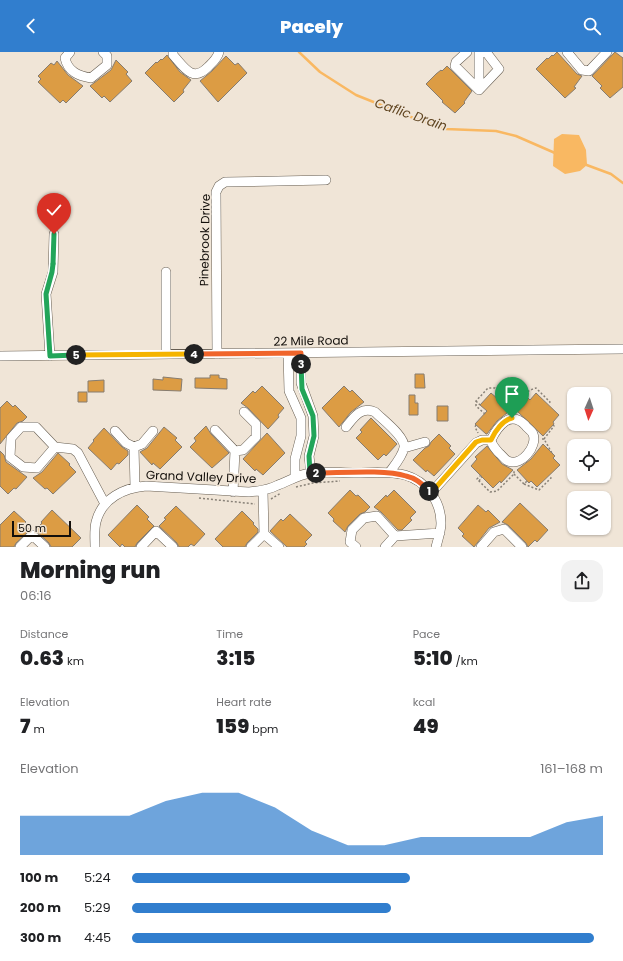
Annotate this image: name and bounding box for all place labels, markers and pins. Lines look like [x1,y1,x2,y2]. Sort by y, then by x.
pin [37,193,71,234]
pin: 4 [184,344,204,364]
pin: 5 [66,345,86,365]
pin: 3 [291,354,311,374]
pin [495,377,529,418]
pin: 2 [306,463,326,483]
pin: 1 [419,481,439,501]

